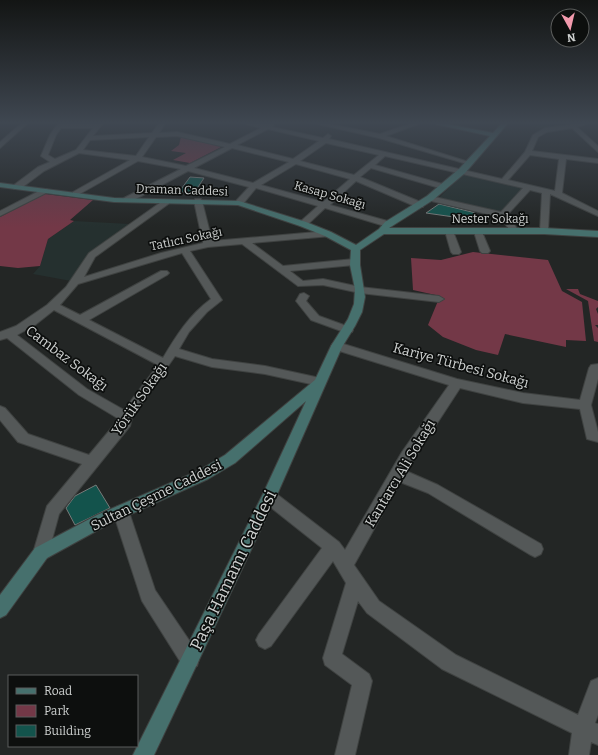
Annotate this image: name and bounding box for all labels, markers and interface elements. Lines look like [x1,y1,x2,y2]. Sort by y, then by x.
north arrow [550,8,590,48]
text: N [566,30,576,45]
street label: Kasap Sokağı [293,178,368,212]
street label: Draman Caddesi [136,181,229,199]
street label: Nester Sokağı [451,212,529,226]
street label: Tatlıcı Sokağı [149,224,224,253]
street label: Cambaz Sokağı [22,322,111,395]
street label: Kariye Türbesi Sokağı [391,339,531,392]
street label: Yörük Sokağı [108,360,171,439]
street label: Kantarcı Ali Sokağı [362,416,439,530]
street label: Sultan Çeşme Caddesi [88,456,224,535]
street label: Paşa Hamamı Caddesi [186,487,281,654]
legend [8,675,138,747]
text: Road [44,684,72,698]
text: Park [44,704,70,718]
text: Building [44,724,91,738]

